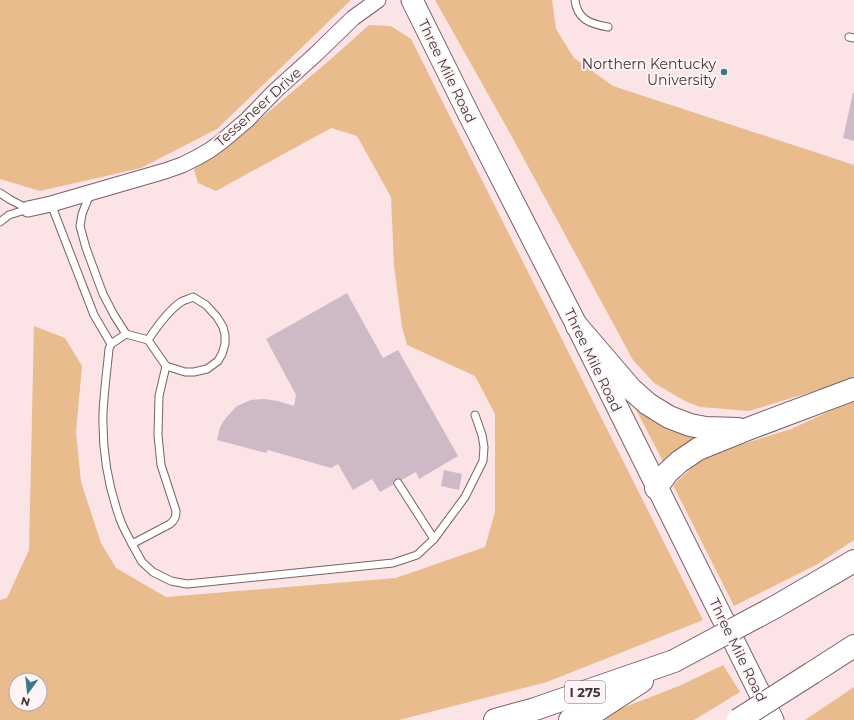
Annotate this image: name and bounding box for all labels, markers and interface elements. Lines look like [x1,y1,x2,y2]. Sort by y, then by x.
street label: Three Mile Road [414,16,480,126]
place label: Northern Kentucky University [582,55,716,89]
street label: Tesseneer Drive [211,63,305,151]
marker: Northern Kentucky University [719,67,729,77]
street label: Three Mile Road [560,305,626,415]
street label: Three Mile Road [705,595,771,705]
north arrow [8,672,48,712]
road number: I 275 [565,681,605,703]
text: N [19,694,32,710]

